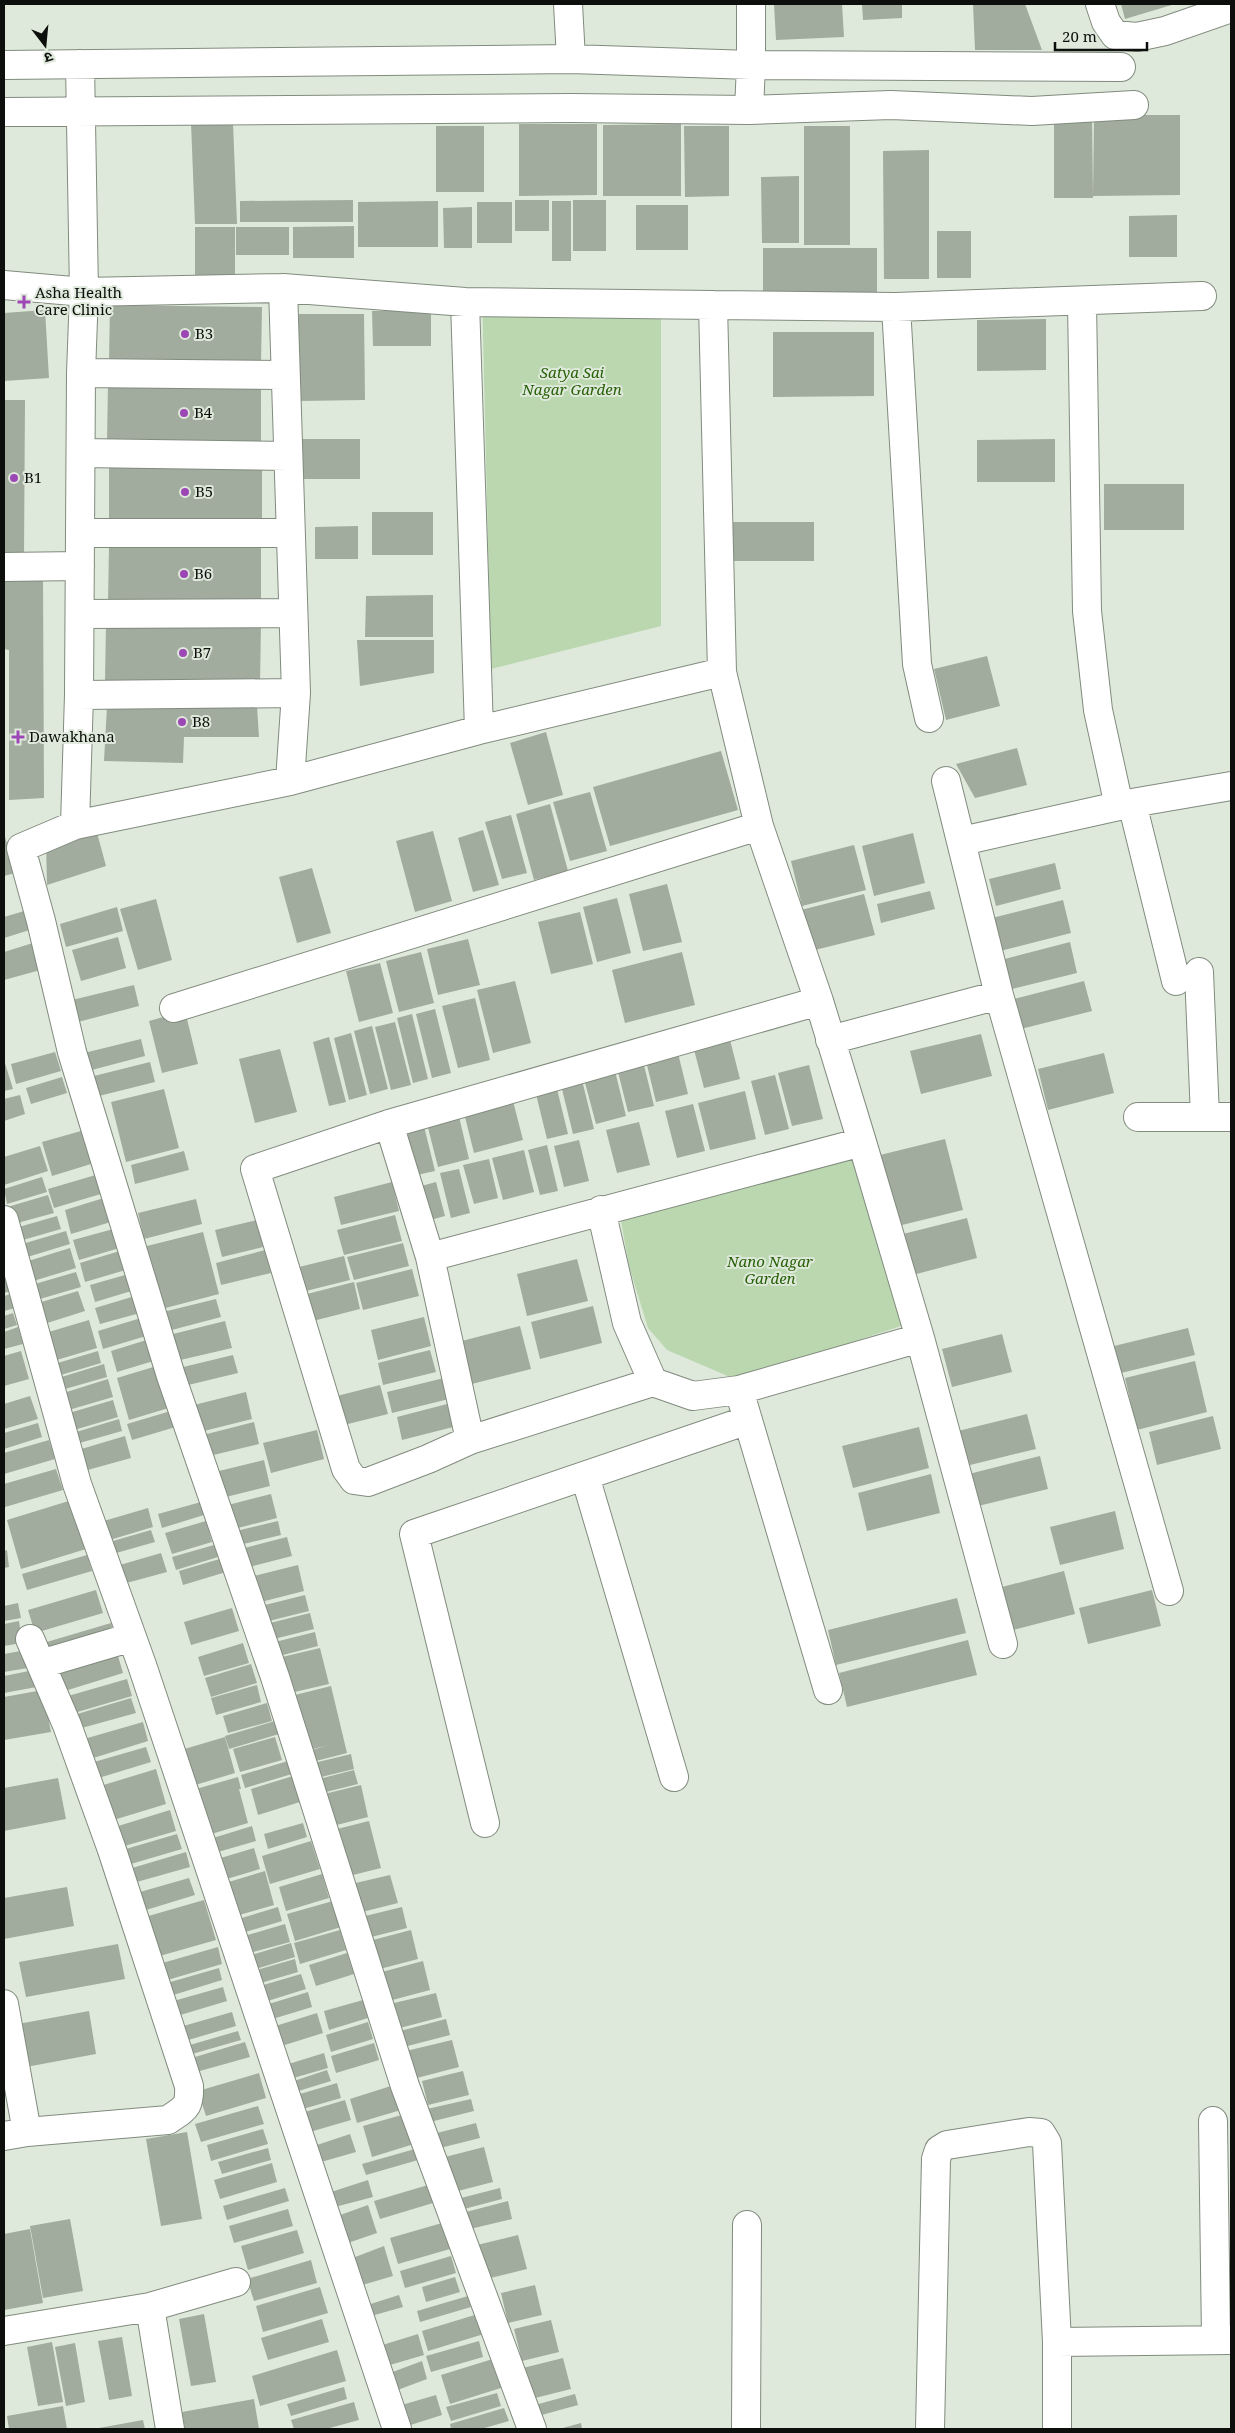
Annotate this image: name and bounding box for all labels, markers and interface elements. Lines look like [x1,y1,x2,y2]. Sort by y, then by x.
north arrow [20,20,70,70]
scale bar [1055,20,1148,52]
text: 20 m [1062,26,1097,46]
text: उ [41,48,55,68]
place label: Asha Health Care Clinic [35,282,123,319]
marker: Asha Health Care Clinic [17,295,31,309]
place label: B3 [195,323,213,343]
marker: B3 [179,328,191,340]
park label: Satya Sai Nagar Garden [521,362,622,399]
place label: B4 [194,402,213,422]
marker: B4 [178,407,190,419]
place label: B1 [24,467,42,487]
marker: B1 [8,472,20,484]
place label: B5 [195,481,213,501]
marker: B5 [179,486,191,498]
place label: B6 [194,563,212,583]
marker: B6 [178,568,190,580]
place label: B7 [193,642,211,662]
marker: B7 [177,647,189,659]
place label: B8 [192,711,210,731]
marker: B8 [176,716,188,728]
place label: Dawakhana [29,726,115,746]
marker: Dawakhana [11,730,25,744]
park label: Nano Nagar Garden [726,1251,814,1288]

